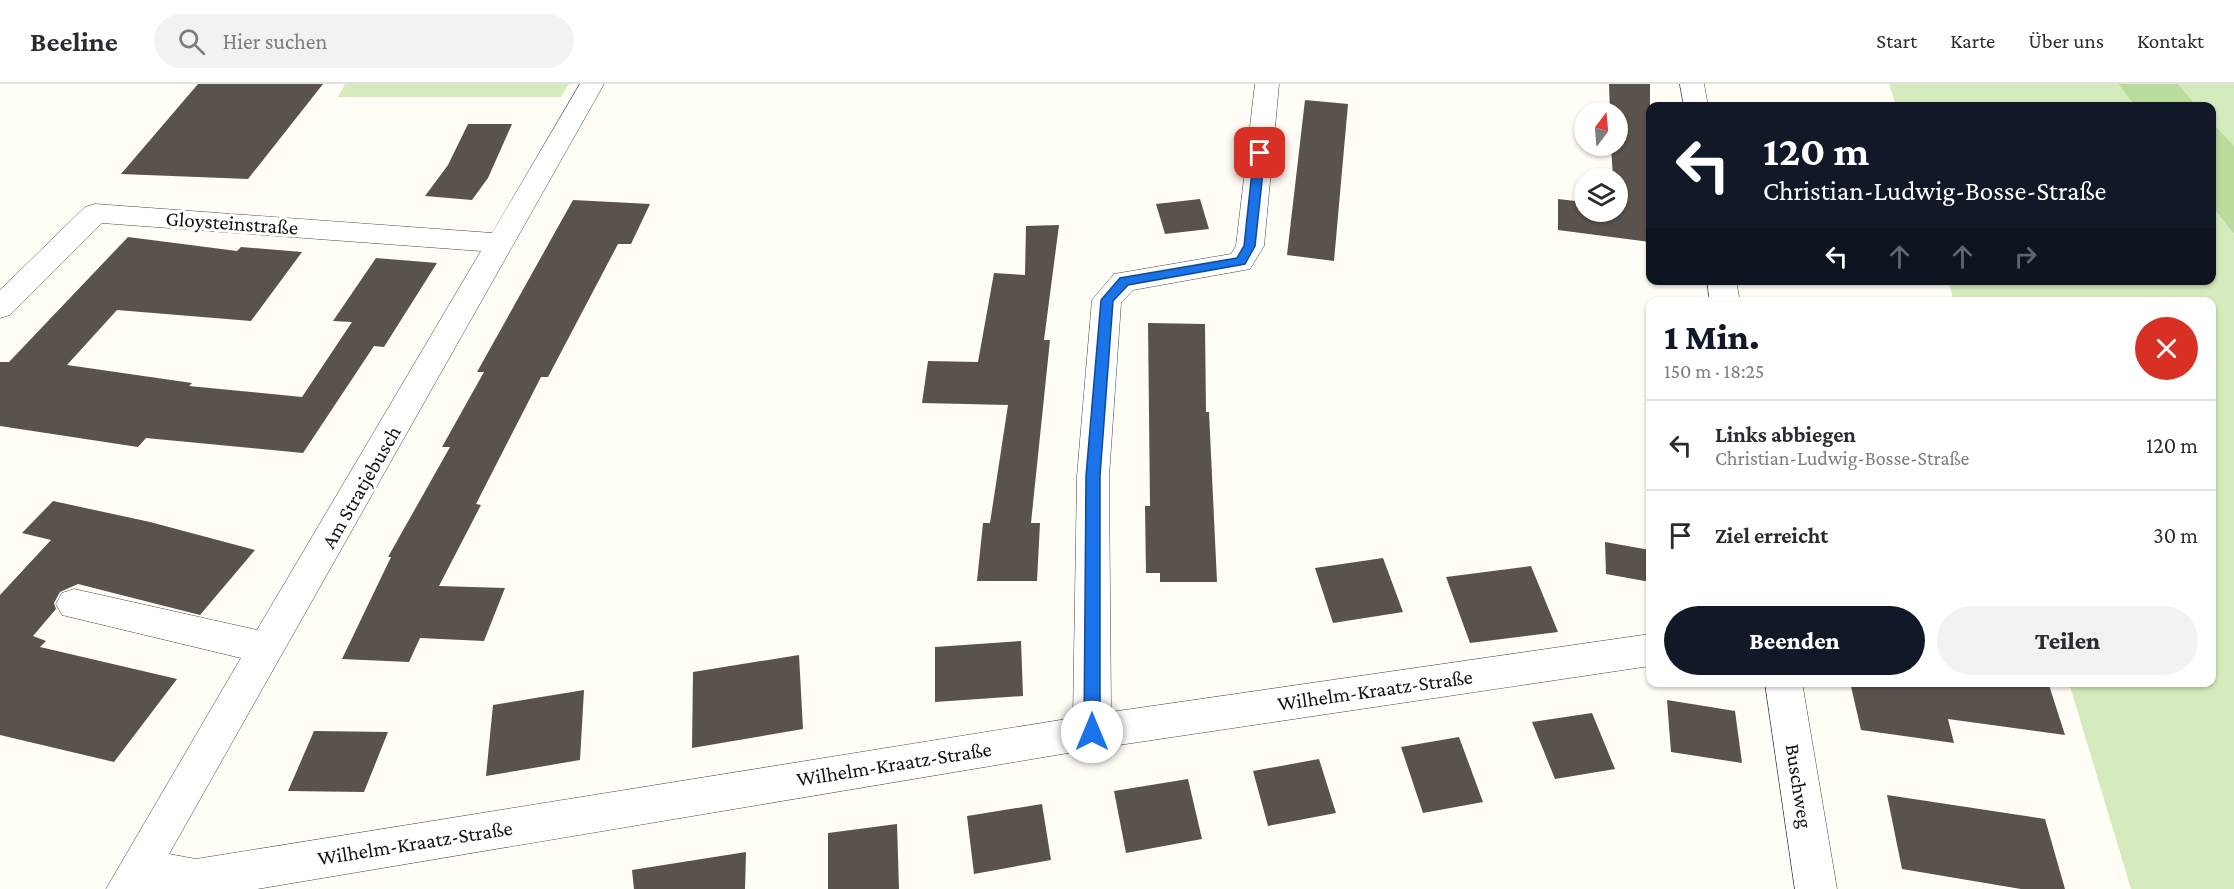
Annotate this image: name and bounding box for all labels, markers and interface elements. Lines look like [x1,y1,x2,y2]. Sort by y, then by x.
search box [154,14,574,68]
icon: search [175,25,208,58]
text: Beeline [30,26,118,57]
text: Hier suchen [223,29,327,54]
text: Start [1876,29,1917,53]
text: Karte [1950,29,1995,53]
text: Über uns [2028,29,2104,53]
text: Kontakt [2137,29,2204,53]
north arrow [1574,102,1628,156]
map controls [1574,102,1628,222]
icon: left [1664,126,1742,204]
pin [1234,127,1285,178]
text: 120 m [1763,127,1869,174]
icon: arrive [1243,136,1276,169]
button: layers [1574,168,1628,222]
text: Christian-Ludwig-Bosse-Straße [1763,176,2106,206]
street label: Gloysteinstraße [165,206,299,240]
icon: left [1820,240,1853,273]
icon: ahead [1883,240,1916,273]
icon: ahead [1946,240,1979,273]
icon: right [2009,240,2042,273]
text: 1 Min. [1664,317,1760,357]
button: close [2135,317,2198,380]
text: 150 m · 18:25 [1664,360,1764,382]
street label: Am Stratjebusch [316,421,406,553]
text: Links abbiegen [1715,422,1856,447]
icon: left [1664,429,1697,462]
text: 120 m [2146,433,2198,458]
text: Christian-Ludwig-Bosse-Straße [1715,447,1969,469]
icon: arrive [1664,519,1697,552]
text: Ziel erreicht [1715,523,1828,548]
text: 30 m [2153,523,2198,548]
button: Beenden [1664,606,1925,675]
button: Teilen [1937,606,2198,675]
street label: Wilhelm-Kraatz-Straße [1276,664,1474,716]
position arrow [1060,700,1124,764]
street label: Wilhelm-Kraatz-Straße [795,737,993,791]
street label: Buschweg [1780,742,1818,830]
street label: Wilhelm-Kraatz-Straße [316,816,514,870]

